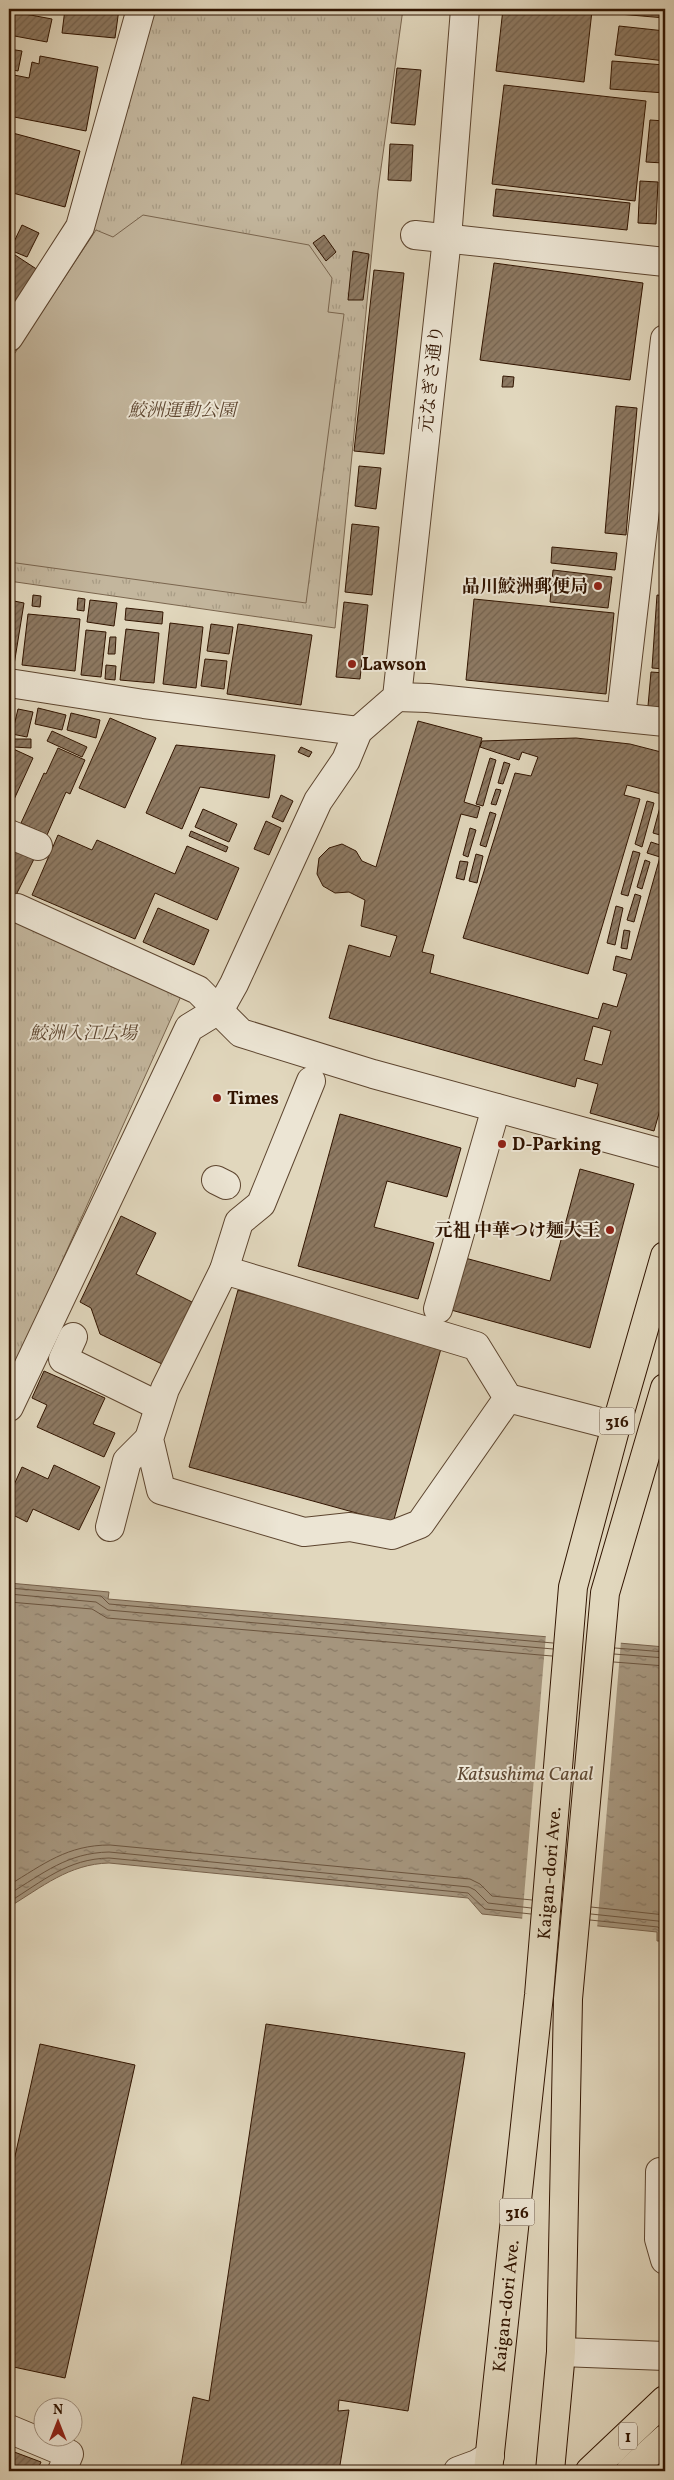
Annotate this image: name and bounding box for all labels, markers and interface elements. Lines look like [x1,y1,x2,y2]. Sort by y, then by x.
street label: 元なぎさ通り [414,324,451,434]
park label: 鮫洲運動公園 [128,399,239,424]
place label: 品川鮫洲郵便局 [462,575,588,600]
marker: 品川鮫洲郵便局 [592,580,604,592]
place label: Lawson [362,653,427,678]
marker: Lawson [346,658,358,670]
park label: 鮫洲入江広場 [29,1022,139,1047]
place label: Times [227,1087,279,1112]
marker: Times [211,1092,223,1104]
place label: D-Parking [512,1133,601,1158]
marker: D-Parking [496,1138,508,1150]
place label: 元祖 中華つけ麺大王 [434,1219,600,1244]
marker: 元祖 中華つけ麺大王 [604,1224,616,1236]
road number: 316 [600,1408,634,1434]
water label: Katsushima Canal [457,1762,593,1788]
street label: Kaigan-dori Ave. [533,1806,569,1941]
road number: 316 [500,2198,534,2226]
street label: Kaigan-dori Ave. [488,2239,527,2374]
north arrow [32,2398,82,2448]
text: N [53,2401,63,2420]
road number: 1 [619,2422,637,2450]

